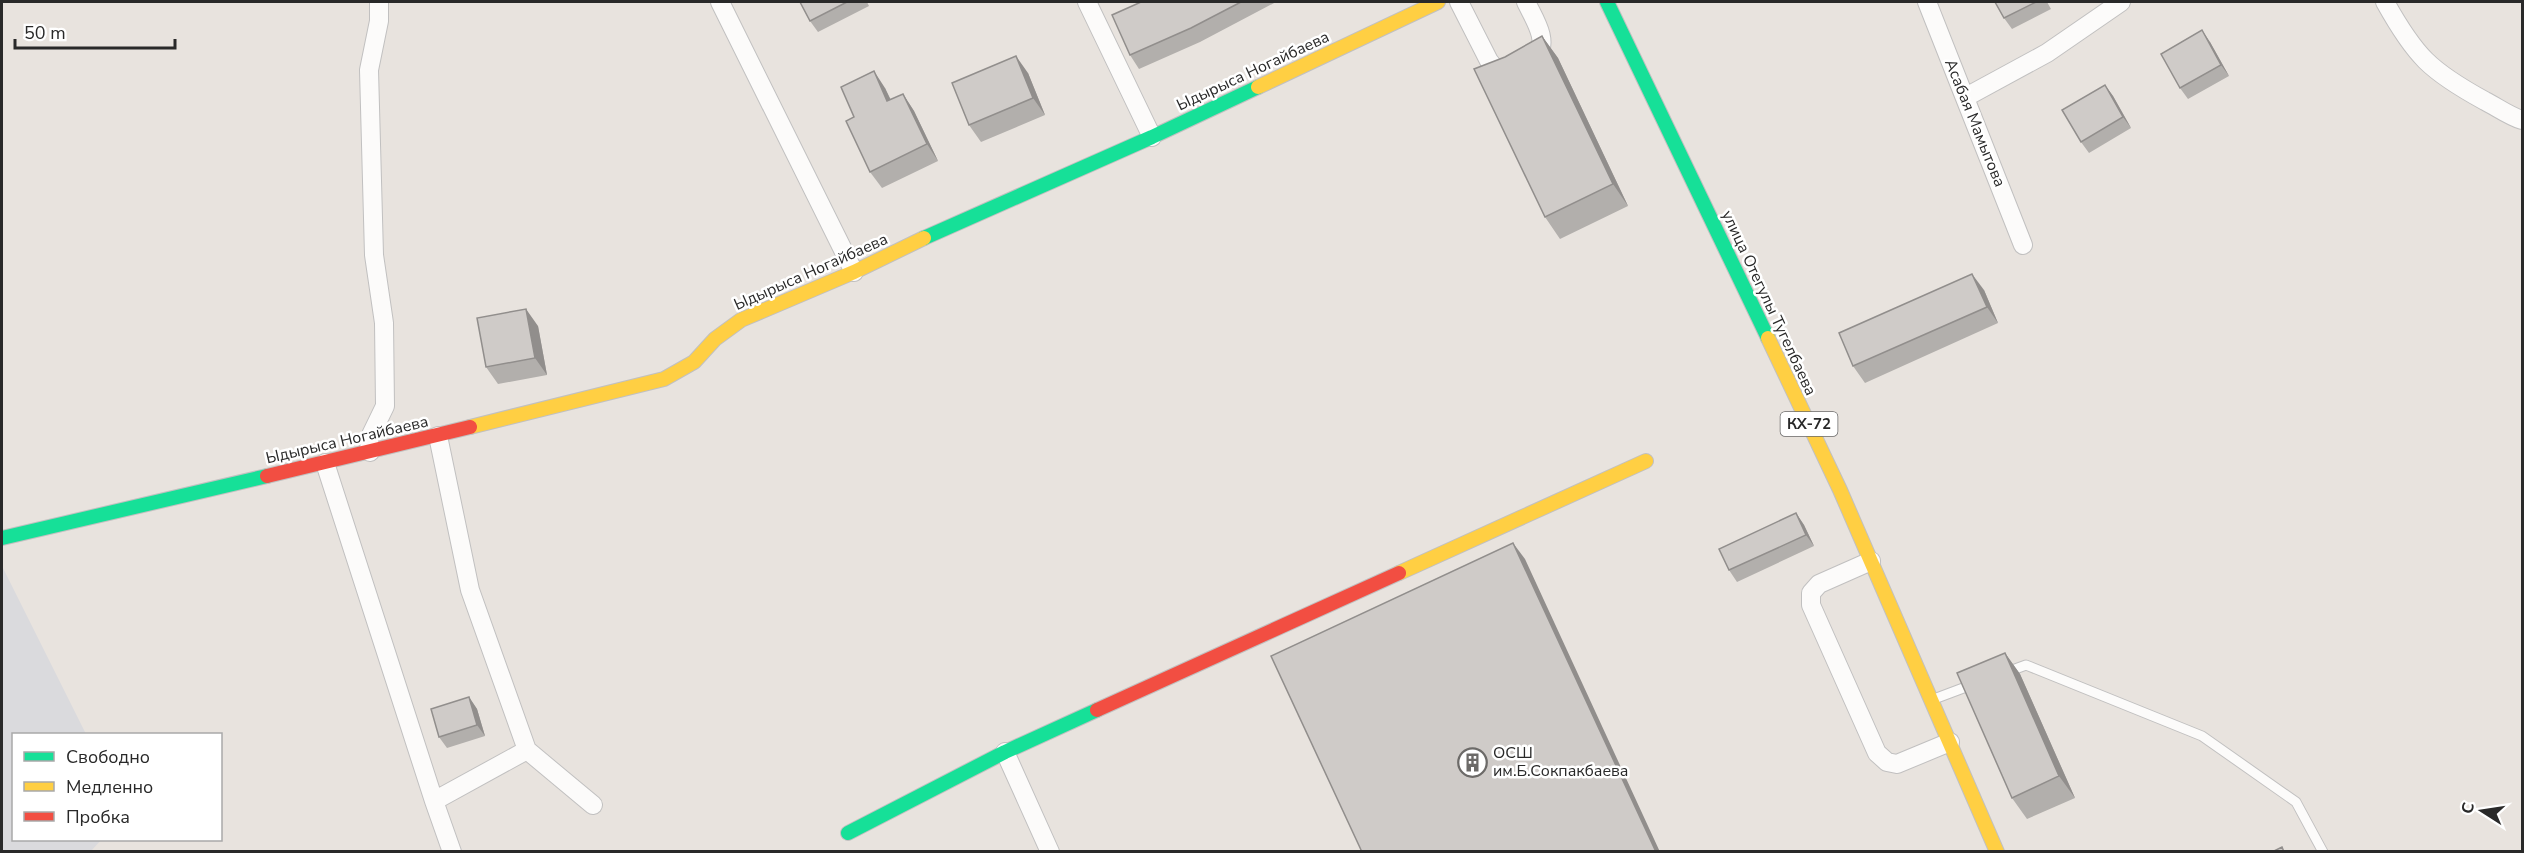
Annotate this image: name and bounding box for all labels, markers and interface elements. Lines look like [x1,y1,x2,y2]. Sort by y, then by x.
scale bar [15,12,176,50]
text: 50 m [24,21,66,45]
street label: Ыдырыса Ногайбаева [1173,26,1333,116]
street label: Асабая Мамытова [1939,56,2011,190]
street label: улица Отегулы Тугелбаева [1716,207,1822,399]
street label: Ыдырыса Ногайбаева [731,228,891,316]
street label: Ыдырыса Ногайбаева [264,411,430,469]
road number: КХ-72 [1780,412,1838,436]
legend [12,733,222,841]
place label: ОСШ им.Б.Сокпакбаева [1493,742,1628,782]
text: Свободно [66,745,150,769]
building icon: ОСШ им.Б.Сокпакбаева [1456,746,1488,778]
text: Медленно [66,775,153,799]
north arrow [2452,781,2512,841]
text: С [2456,800,2480,816]
text: Пробка [66,805,130,829]

